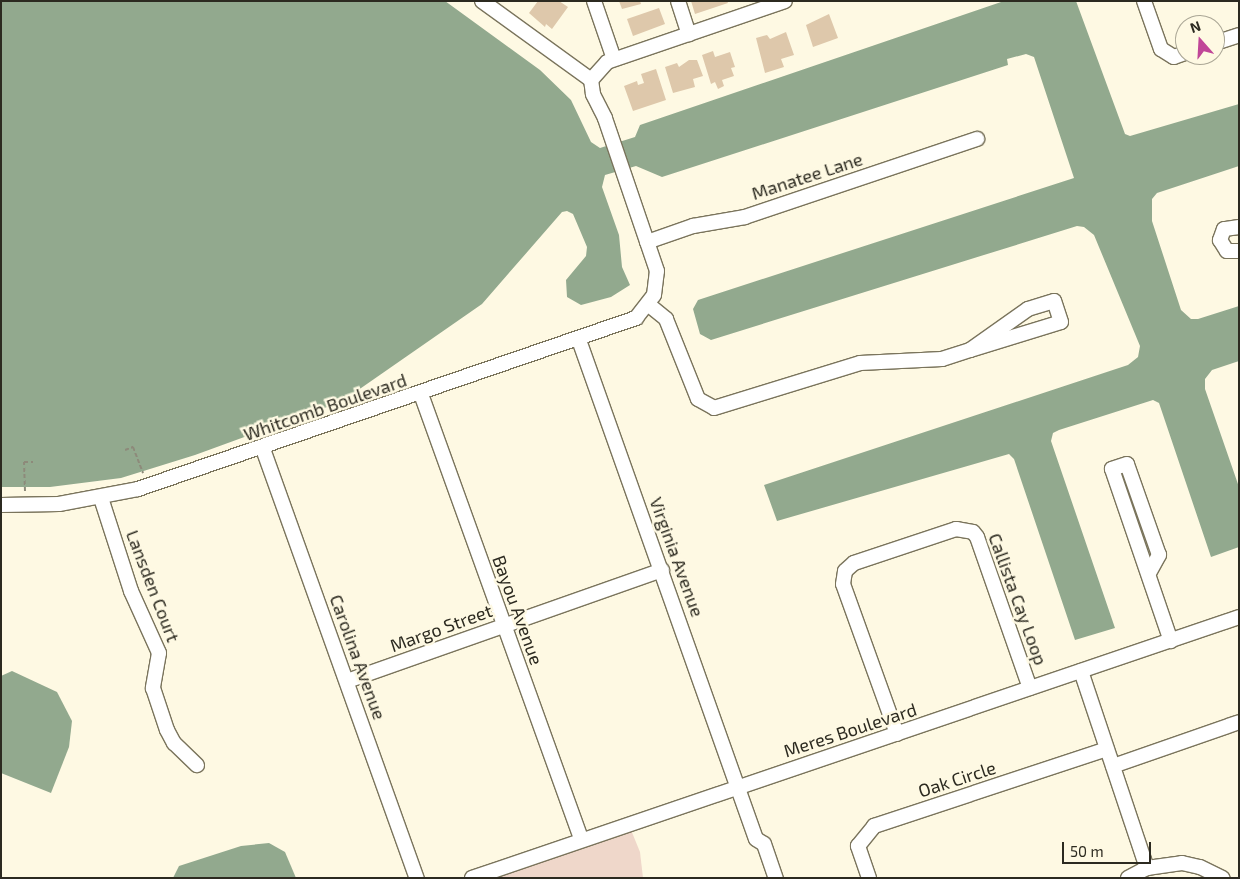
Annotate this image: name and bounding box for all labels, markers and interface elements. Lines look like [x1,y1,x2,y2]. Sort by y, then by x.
north arrow [1175,15,1225,65]
text: N [1188,17,1203,36]
street label: Manatee Lane [749,148,865,204]
street label: Whitcomb Boulevard [241,369,409,445]
street label: Virginia Avenue [645,494,709,620]
street label: Lansden Court [122,527,184,645]
street label: Callista Cay Loop [984,530,1052,668]
street label: Bayou Avenue [488,552,548,668]
street label: Carolina Avenue [325,591,391,723]
street label: Margo Street [387,600,495,656]
street label: Meres Boulevard [781,698,919,762]
street label: Oak Circle [915,756,999,802]
scale bar [1065,832,1154,864]
text: 50 m [1070,842,1104,860]

